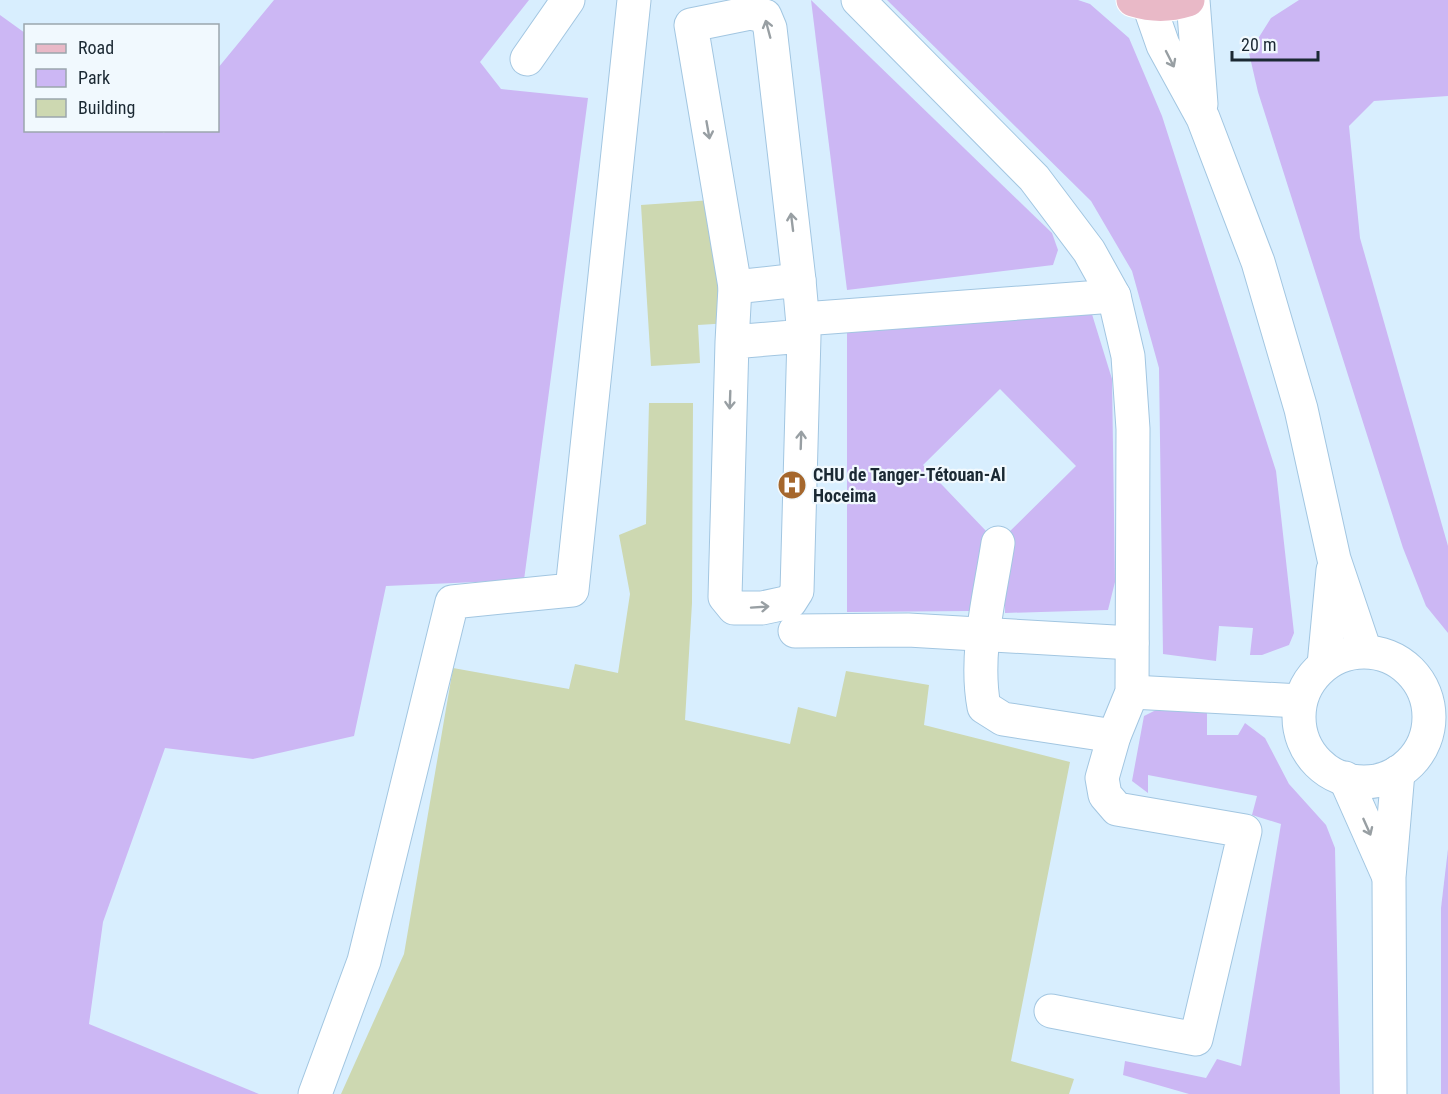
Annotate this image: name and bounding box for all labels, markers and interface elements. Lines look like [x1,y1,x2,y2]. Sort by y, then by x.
one-way arrow [762,20,774,39]
legend [24,24,219,132]
scale bar [1232,24,1318,62]
text: 20 m [1241,34,1276,55]
text: Road [78,37,114,58]
one-way arrow [1165,50,1177,68]
text: Park [78,67,110,88]
text: Building [78,97,135,118]
one-way arrow [703,120,714,140]
one-way arrow [787,213,798,232]
one-way arrow [724,390,736,410]
one-way arrow [796,430,807,450]
place label: CHU de Tanger-Tétouan-Al Hoceima [813,464,1005,506]
hospital icon: CHU de Tanger-Tétouan-Al Hoceima [776,469,808,501]
one-way arrow [750,601,769,612]
one-way arrow [1361,818,1373,836]

